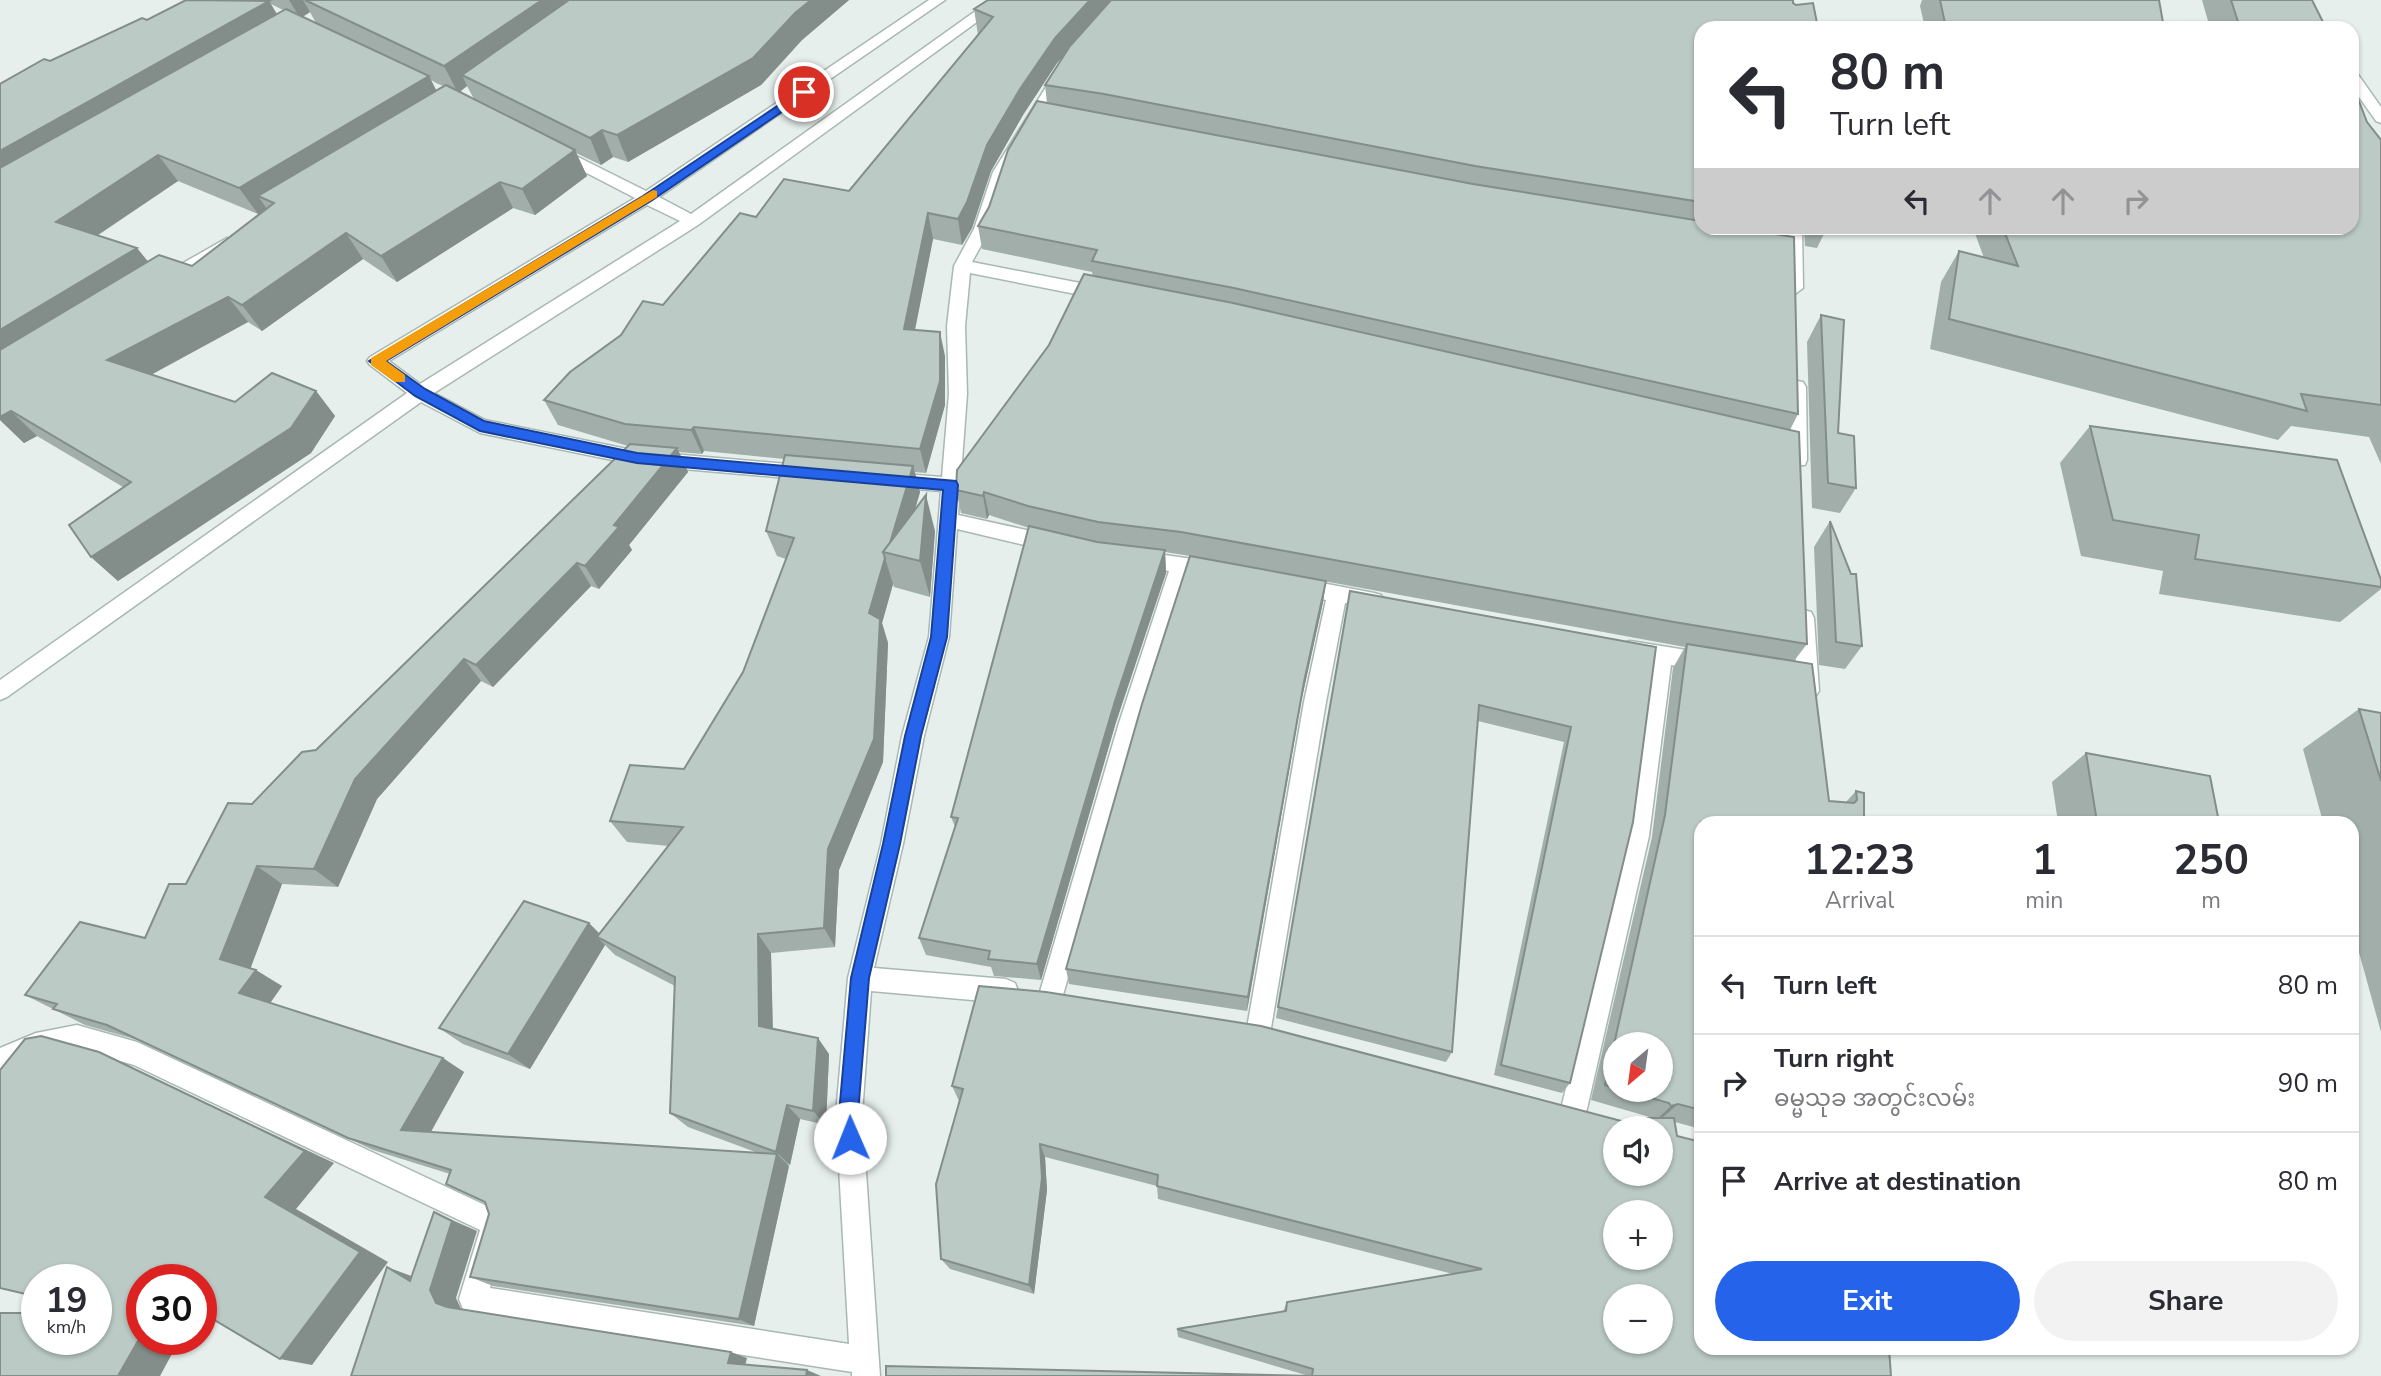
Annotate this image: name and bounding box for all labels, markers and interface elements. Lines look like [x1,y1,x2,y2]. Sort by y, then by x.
text: 80 m [1830,39,1945,106]
icon: left [1715,49,1806,140]
pin [774,62,834,122]
icon: arrive [785,73,823,111]
text: Turn left [1830,103,1950,146]
icon: left [1898,182,1936,220]
icon: ahead [1971,182,2009,220]
icon: ahead [2044,182,2082,220]
icon: right [2117,182,2155,220]
text: 12:23 [1804,832,1915,889]
text: 1 [2032,832,2057,889]
text: 250 [2173,832,2249,889]
text: Arrival [1825,885,1894,916]
text: min [2025,885,2063,916]
text: m [2201,885,2221,916]
icon: left [1715,966,1753,1004]
text: Turn left [1774,968,1877,1003]
text: 80 m [2278,968,2338,1003]
north arrow [1603,1032,1673,1102]
map controls [1603,1032,1673,1354]
text: Turn right [1774,1041,1893,1076]
icon: right [1715,1064,1753,1102]
text: 90 m [2278,1066,2338,1101]
text: ဓမ္မသုခ အတွင်းလမ်း [1774,1083,1975,1114]
position arrow [813,1101,887,1175]
button: sound [1603,1116,1673,1186]
icon: arrive [1715,1162,1753,1200]
text: Arrive at destination [1774,1164,2021,1199]
text: 80 m [2278,1164,2338,1199]
button: + [1603,1200,1673,1270]
button: Exit [1715,1261,2020,1341]
button: Share [2034,1261,2338,1341]
speed limit sign: 30 [126,1264,217,1355]
text: 19 [45,1277,88,1324]
button: − [1603,1284,1673,1354]
text: km/h [47,1315,86,1339]

